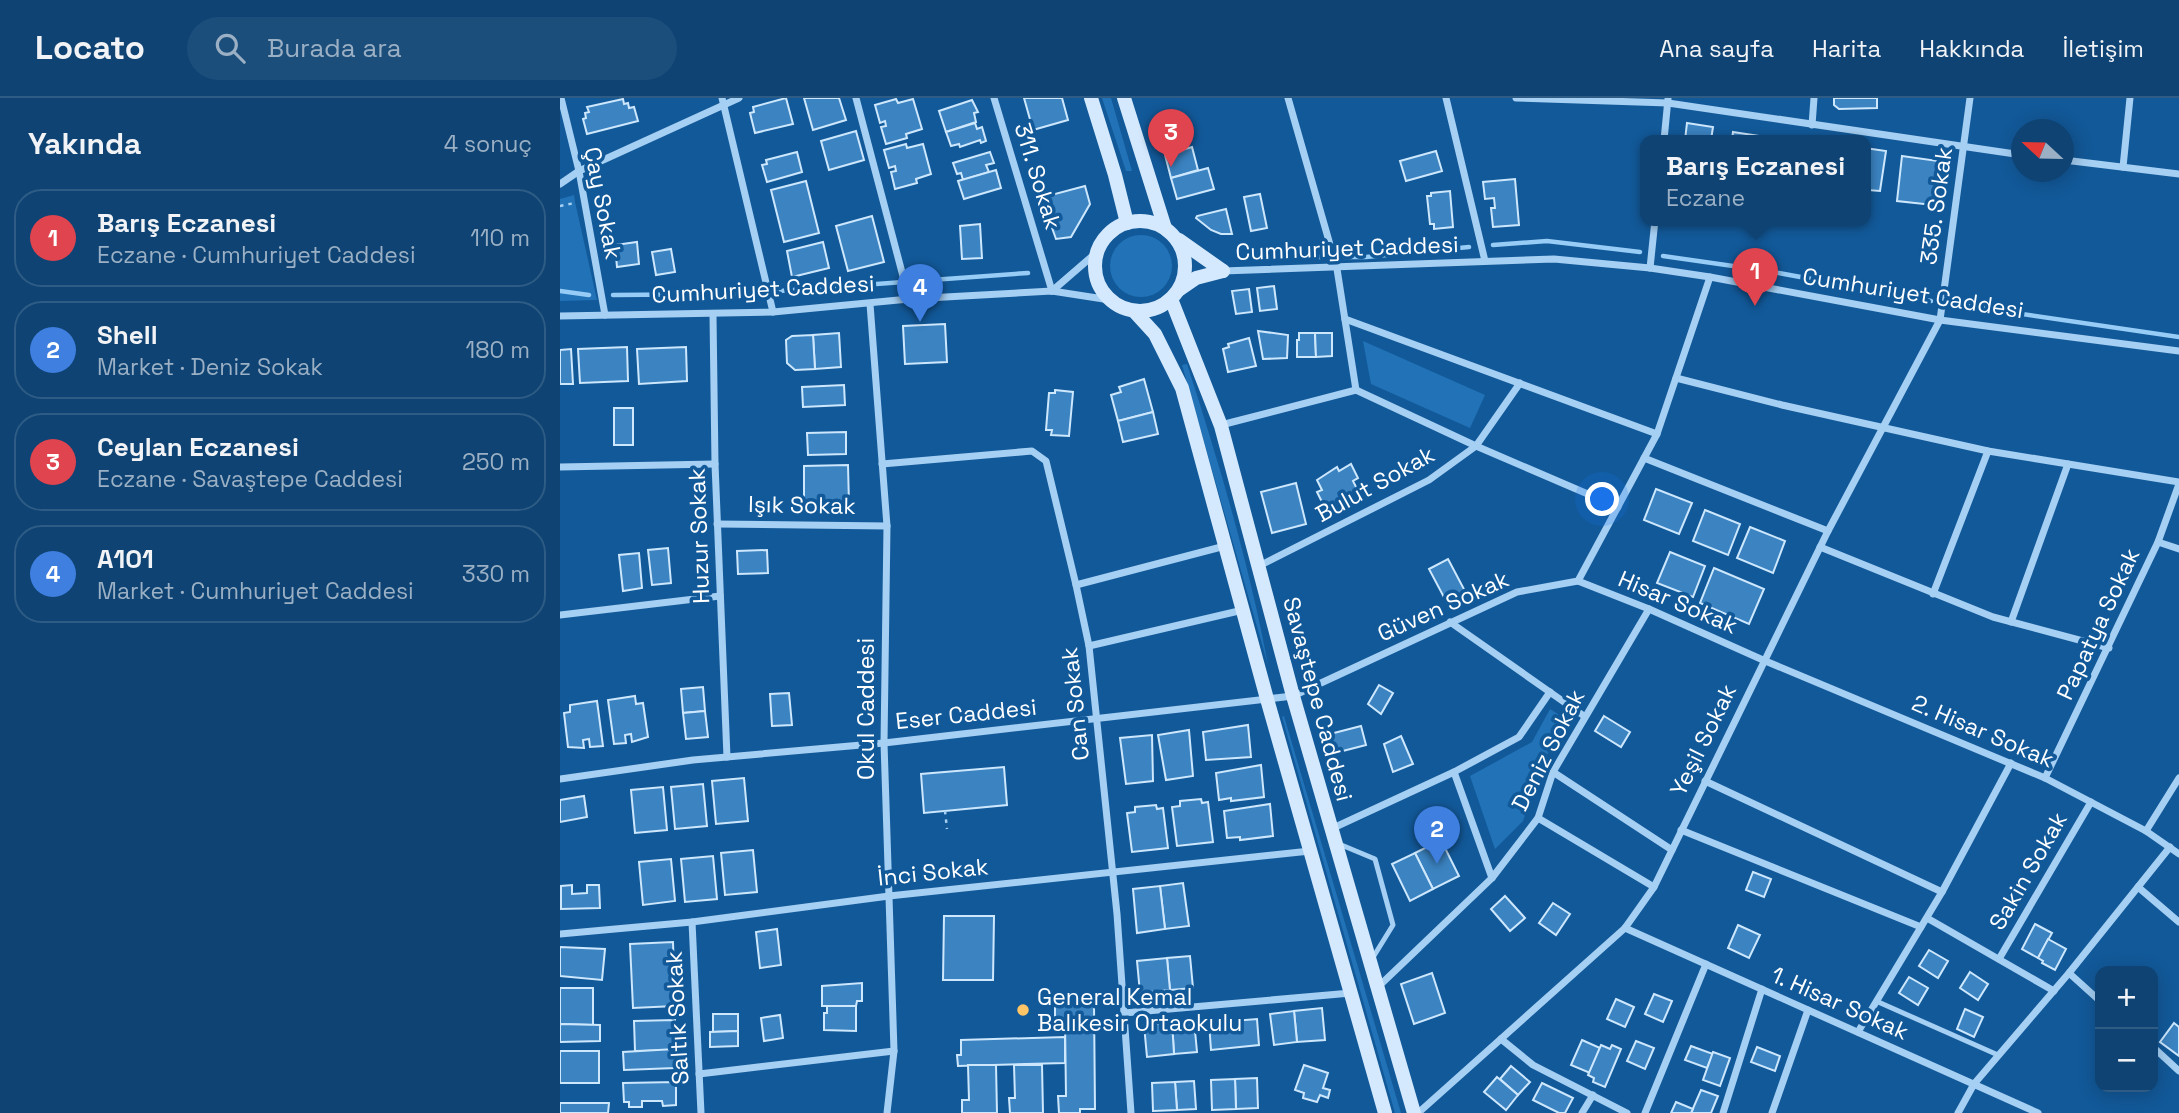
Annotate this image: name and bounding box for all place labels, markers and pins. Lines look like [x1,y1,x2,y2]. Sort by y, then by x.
pin: 3 [1148,109,1194,167]
pin: 1 [1732,248,1778,306]
pin: 4 [897,264,943,322]
pin: 2 [1414,806,1460,864]
place label: General Kemal Balıkesir Ortaokulu [1037,982,1242,1038]
marker: General Kemal Balıkesir Ortaokulu [1015,1002,1031,1018]

